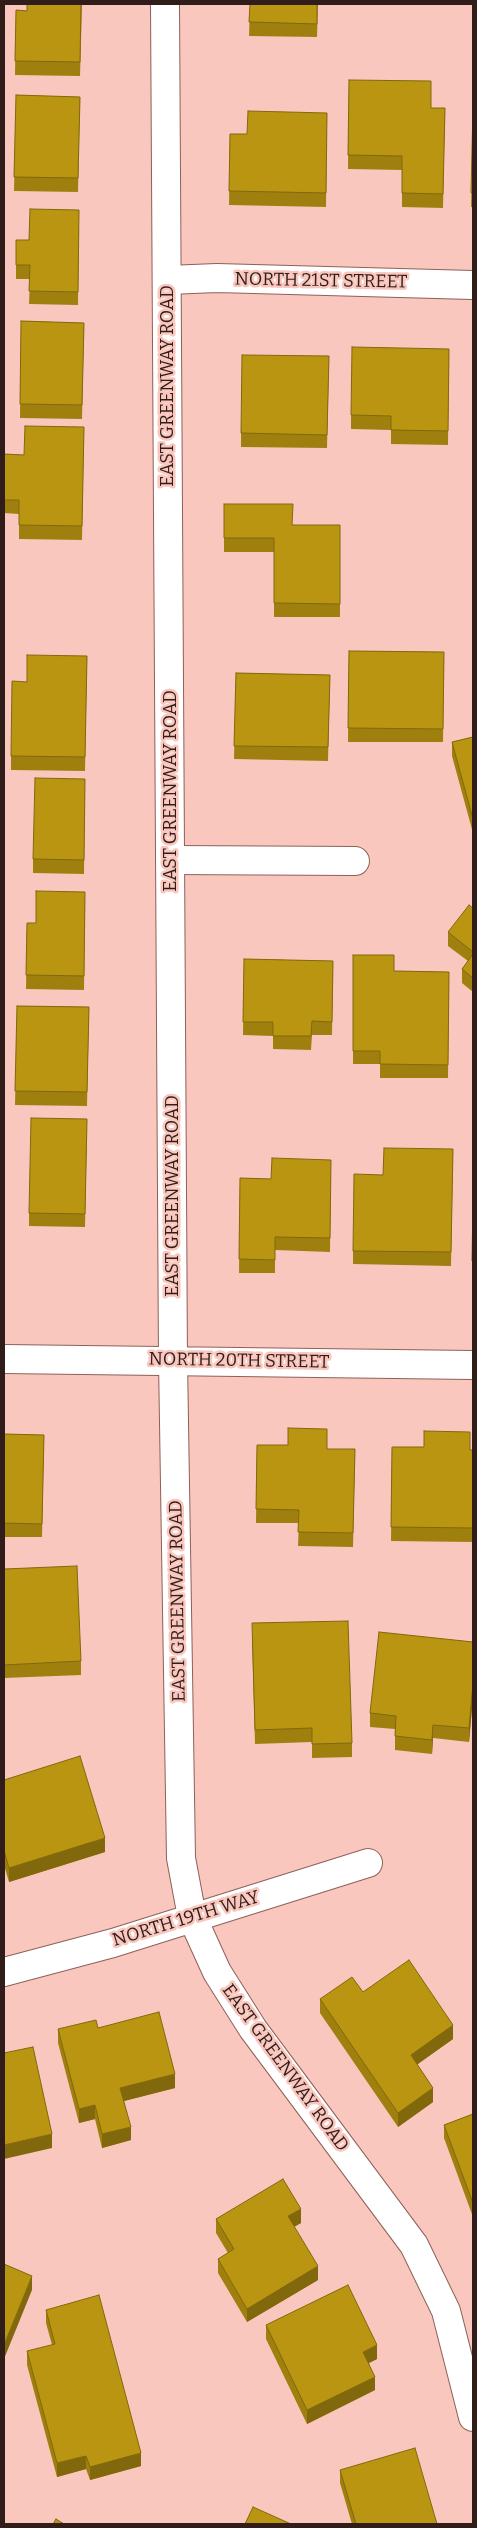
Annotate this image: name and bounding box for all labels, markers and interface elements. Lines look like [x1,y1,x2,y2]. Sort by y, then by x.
street label: NORTH 21ST STREET [234,269,408,293]
street label: EAST GREENWAY ROAD [157,285,179,487]
street label: EAST GREENWAY ROAD [160,690,182,892]
street label: EAST GREENWAY ROAD [162,1095,184,1297]
street label: NORTH 20TH STREET [148,1349,330,1373]
street label: EAST GREENWAY ROAD [165,1500,191,1702]
street label: NORTH 19TH WAY [110,1886,262,1952]
street label: EAST GREENWAY ROAD [217,1980,353,2156]

